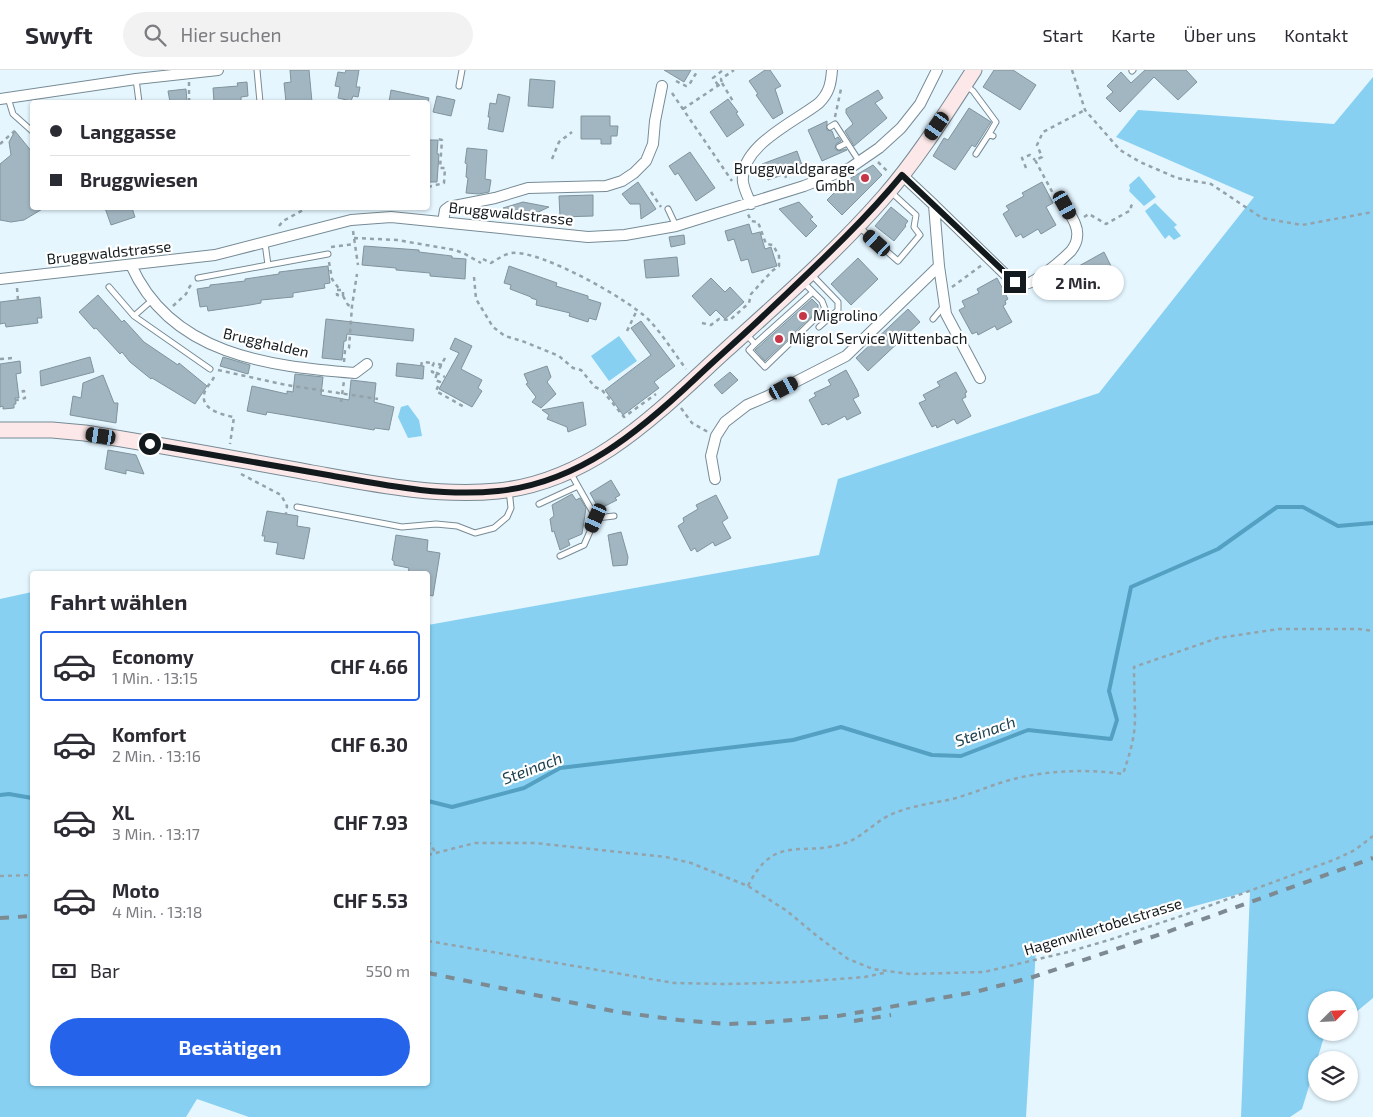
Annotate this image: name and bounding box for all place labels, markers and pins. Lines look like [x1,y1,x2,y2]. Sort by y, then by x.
place label: Bruggwaldgarage Gmbh [734,159,855,194]
marker: Bruggwaldgarage Gmbh [859,172,871,184]
place label: Migrolino [813,306,878,324]
marker: Migrolino [797,310,809,322]
place label: Migrol Service Wittenbach [789,329,968,347]
marker: Migrol Service Wittenbach [773,333,785,345]

